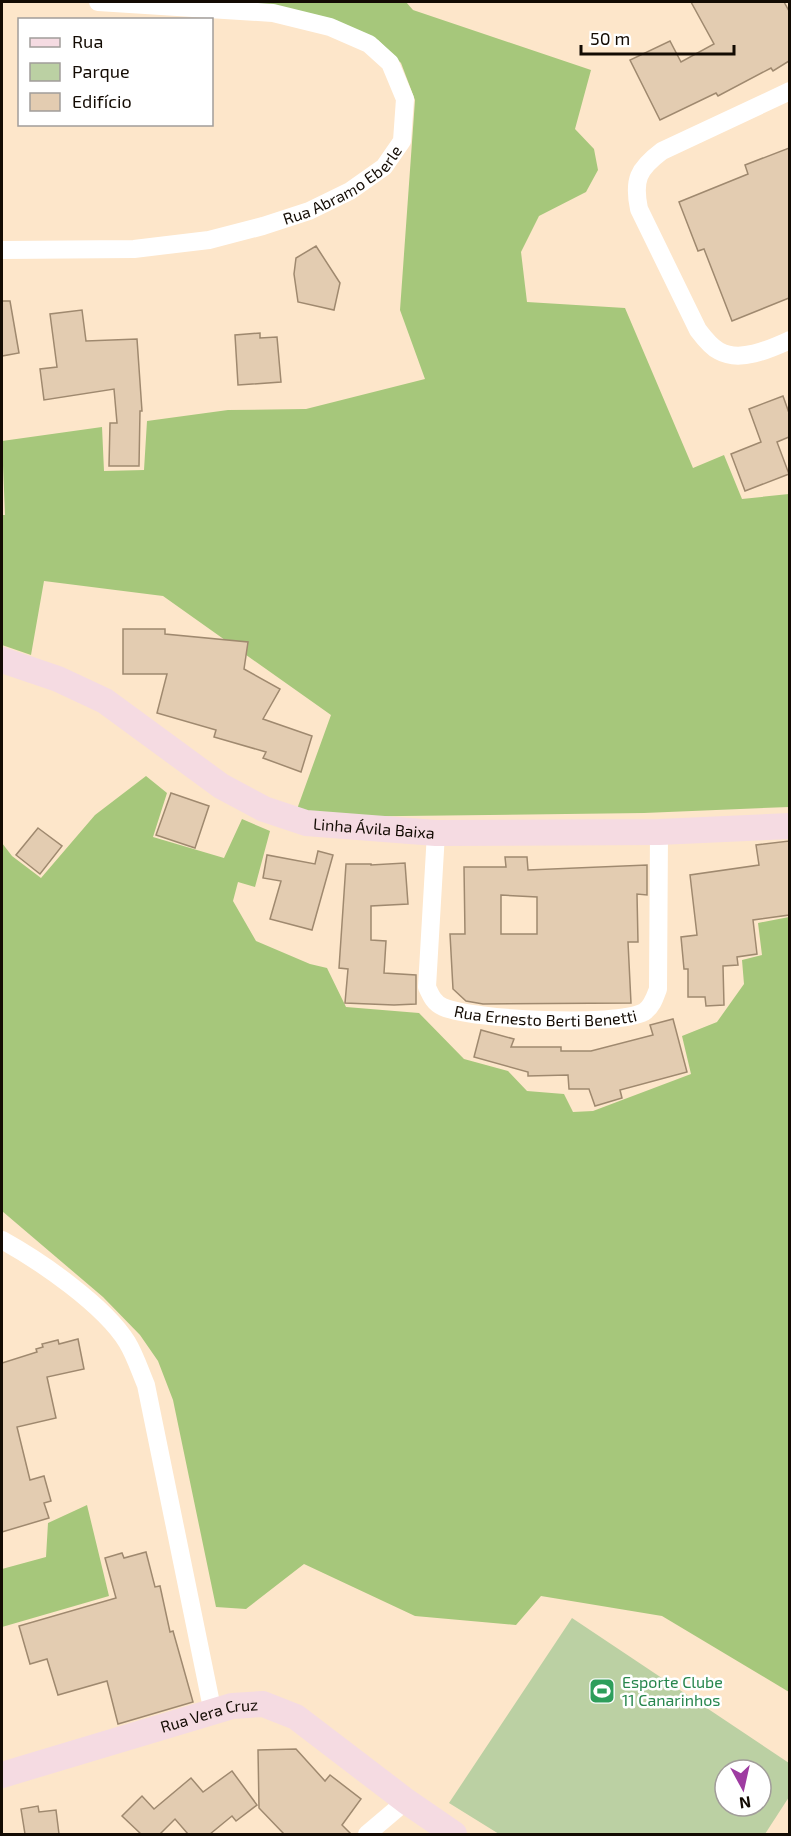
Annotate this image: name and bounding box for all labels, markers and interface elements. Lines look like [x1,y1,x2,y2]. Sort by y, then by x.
legend [18,18,213,126]
scale bar [581,18,734,56]
text: 50 m [590,27,630,49]
text: Rua [72,30,103,52]
text: Parque [72,60,130,82]
text: Edifício [72,90,132,112]
street label: Rua Abramo Eberle [280,141,405,228]
street label: Linha Ávila Baixa [312,814,435,842]
street label: Rua Ernesto Berti Benetti [453,1001,639,1029]
place label: Esporte Clube 11 Canarinhos [622,1672,723,1709]
sports icon: Esporte Clube 11 Canarinhos [587,1676,617,1706]
street label: Rua Vera Cruz [158,1694,259,1736]
north arrow [713,1758,773,1818]
text: N [738,1793,752,1814]

